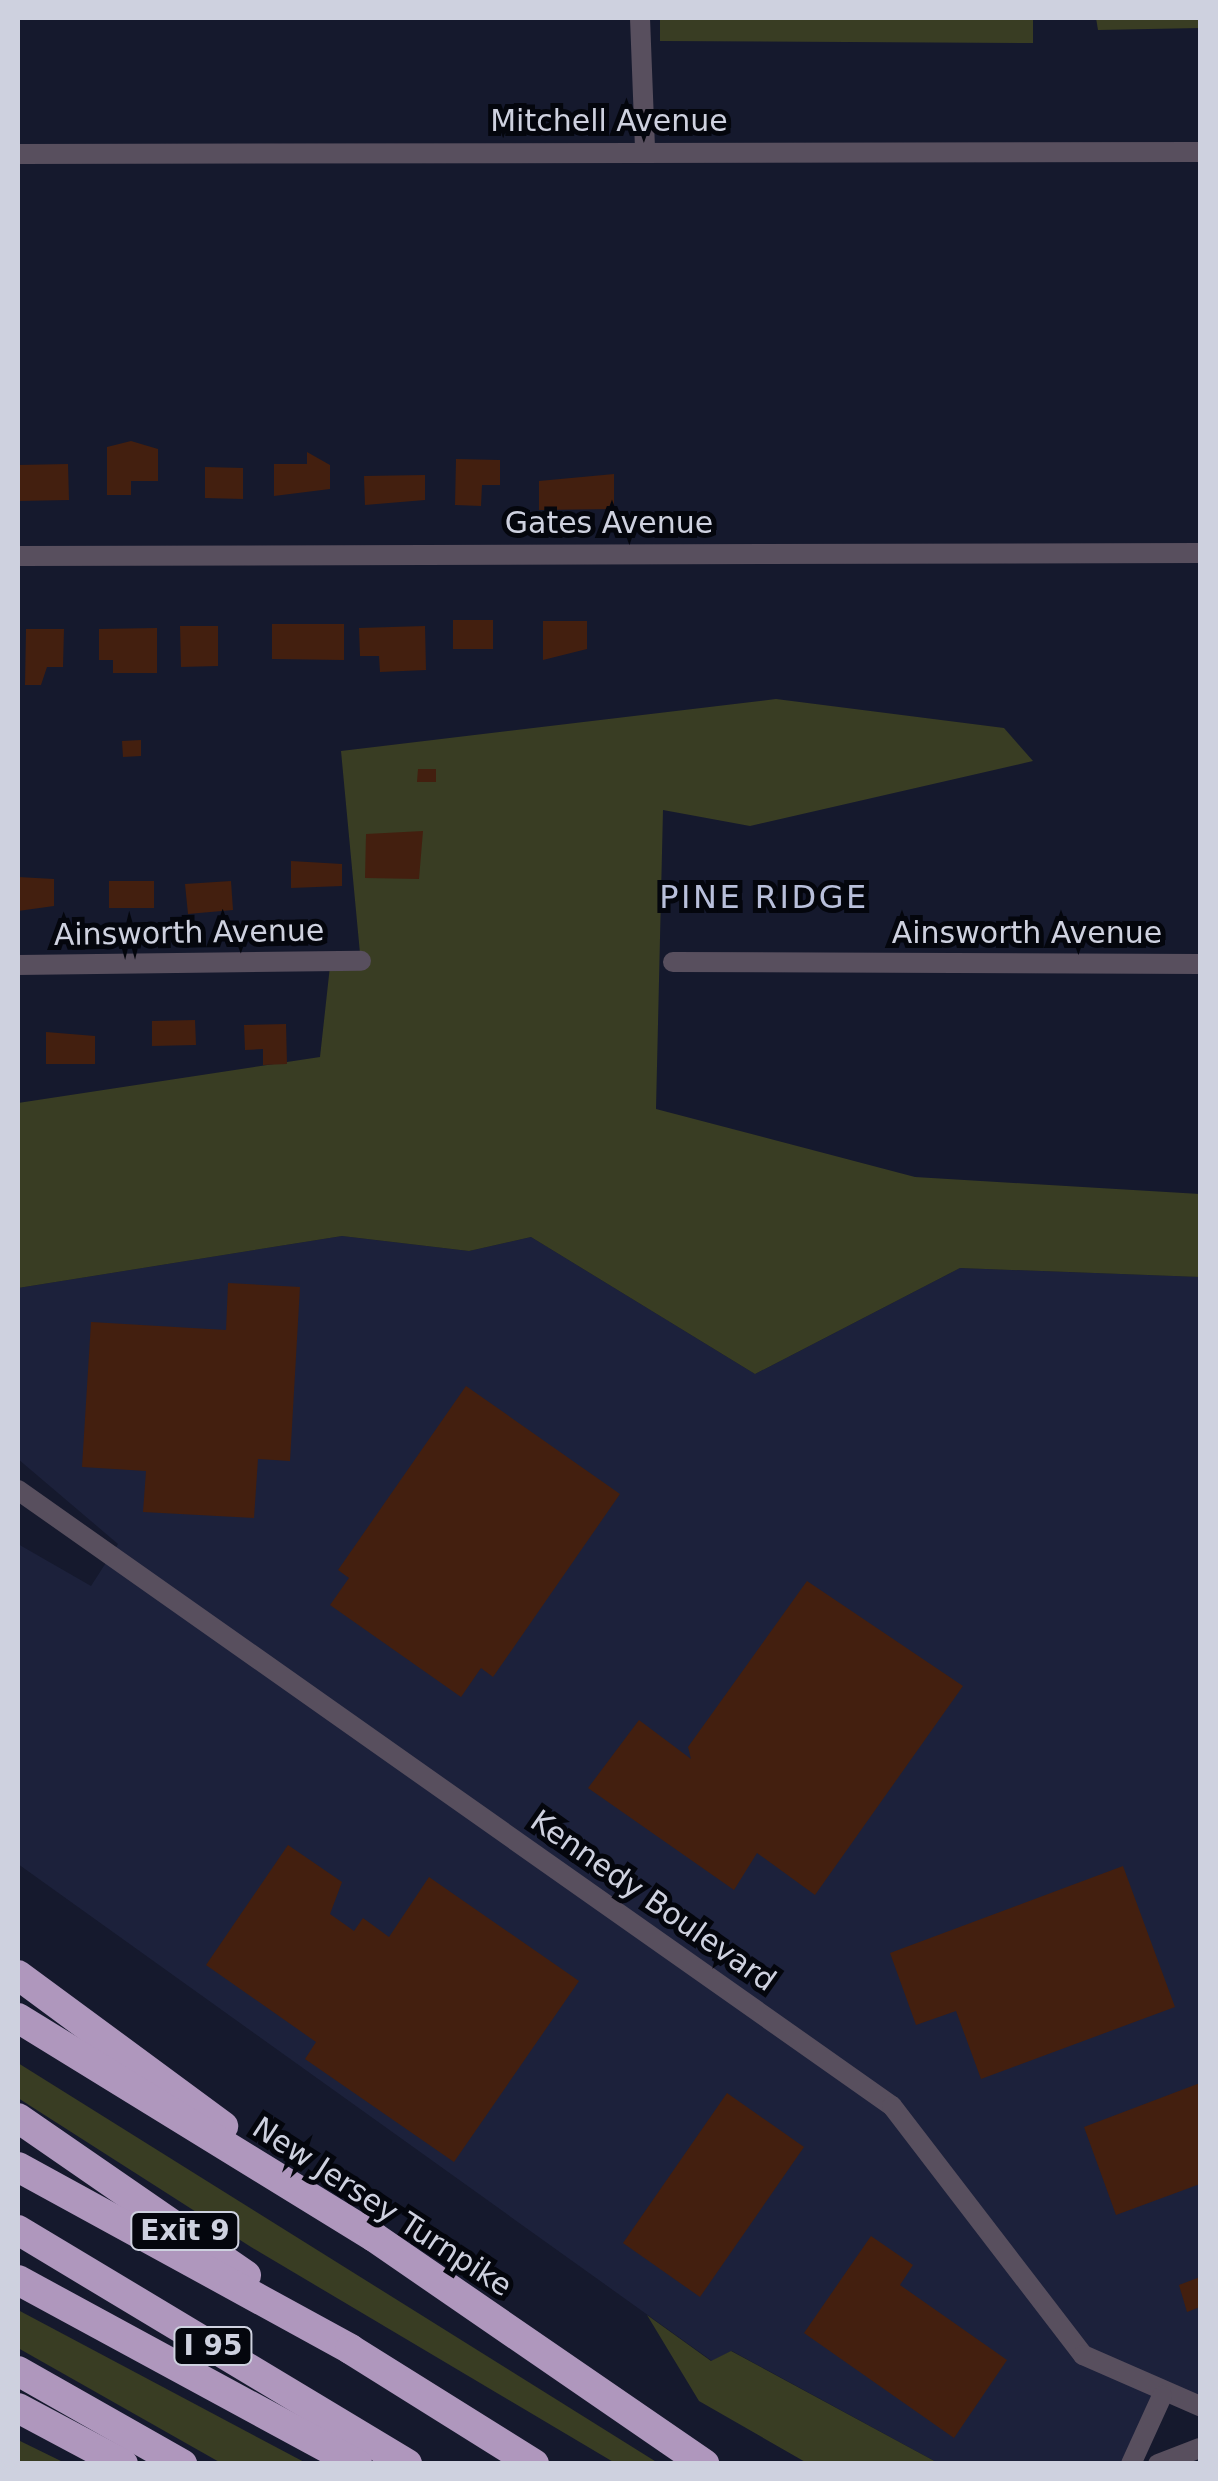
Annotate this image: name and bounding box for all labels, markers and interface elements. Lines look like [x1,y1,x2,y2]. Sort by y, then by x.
street label: Mitchell Avenue [490,103,728,139]
street label: Gates Avenue [505,505,713,541]
district label: PINE RIDGE [659,878,869,916]
street label: Ainsworth Avenue [53,913,325,953]
street label: Ainsworth Avenue [892,915,1162,951]
street label: Kennedy Boulevard [523,1803,783,1999]
street label: New Jersey Turnpike [246,2110,518,2304]
road number: Exit 9 [130,2208,240,2254]
road number: I 95 [173,2323,253,2369]

